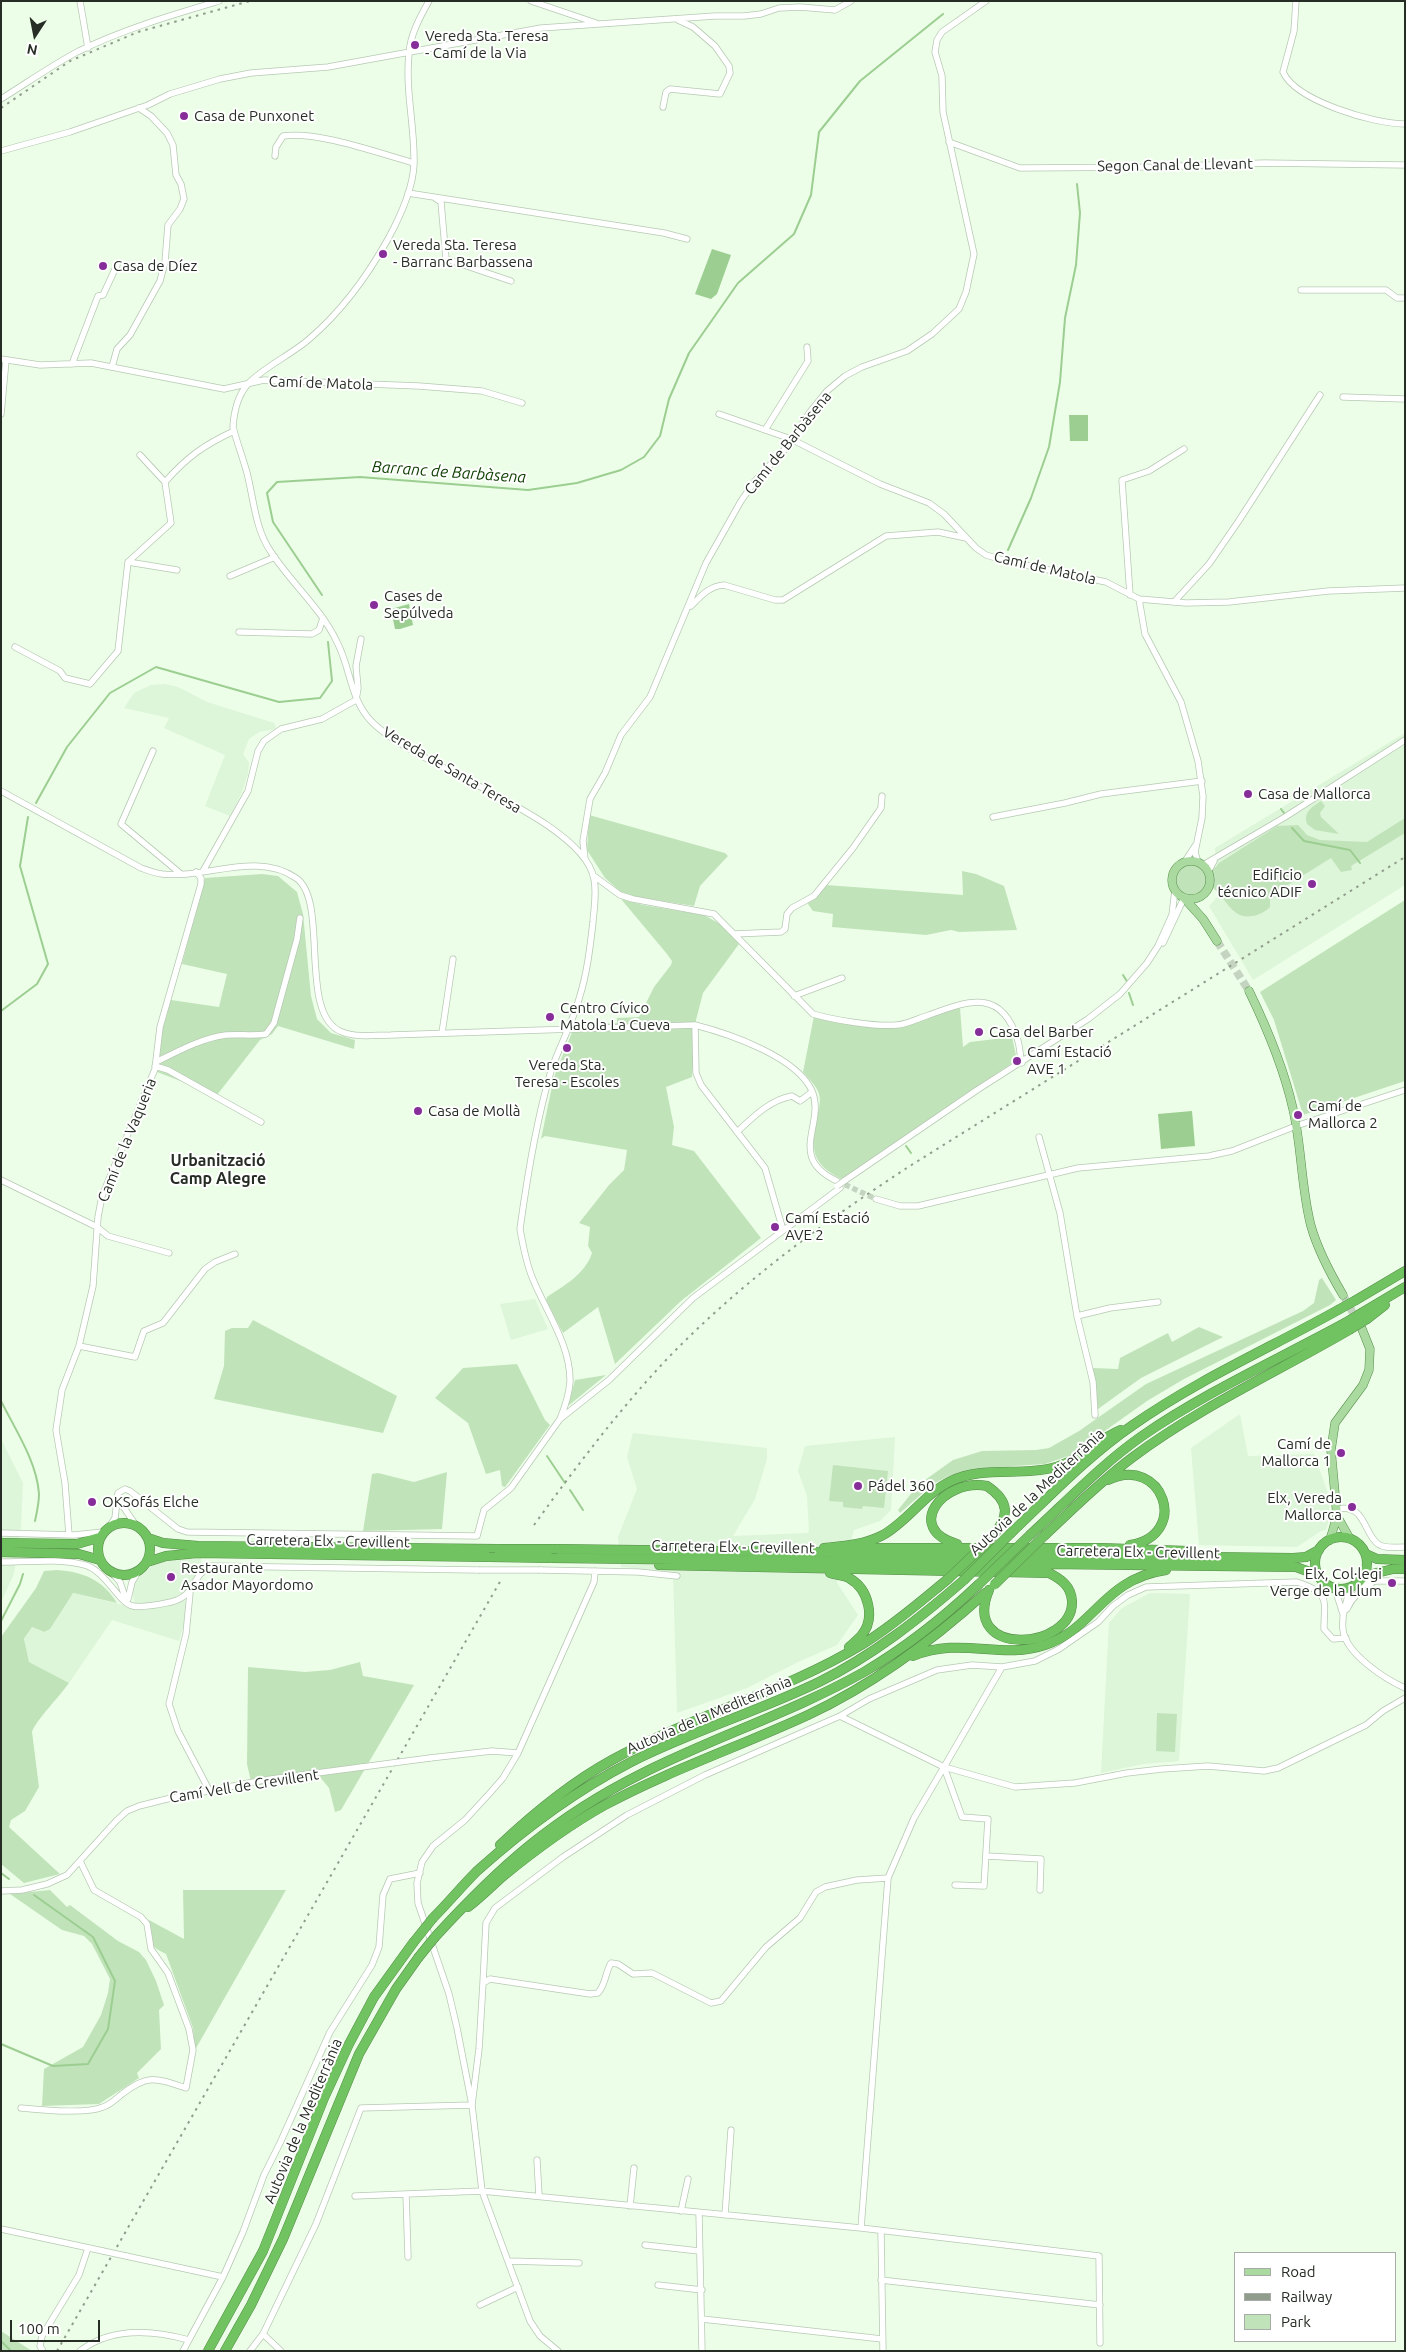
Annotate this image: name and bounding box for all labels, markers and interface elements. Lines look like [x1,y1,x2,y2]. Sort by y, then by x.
north arrow [10,10,60,60]
place label: Vereda Sta. Teresa - Camí de la Via [425,27,549,62]
marker: Vereda Sta. Teresa - Camí de la Via [409,39,421,51]
text: N [25,41,39,59]
place label: Casa de Punxonet [194,107,314,125]
marker: Casa de Punxonet [178,110,190,122]
street label: Segon Canal de Llevant [1097,155,1253,175]
place label: Vereda Sta. Teresa - Barranc Barbassena [393,236,533,271]
marker: Vereda Sta. Teresa - Barranc Barbassena [377,248,389,260]
place label: Casa de Díez [113,257,197,275]
marker: Casa de Díez [97,260,109,272]
street label: Camí de Matola [268,372,374,394]
street label: Camí de Barbàsena [741,388,835,498]
water label: Barranc de Barbàsena [371,457,527,487]
street label: Camí de Matola [992,547,1098,589]
place label: Cases de Sepúlveda [384,587,453,622]
marker: Cases de Sepúlveda [368,599,380,611]
street label: Vereda de Santa Teresa [380,723,524,817]
place label: Casa de Mallorca [1258,785,1371,803]
marker: Casa de Mallorca [1242,788,1254,800]
place label: Edificio técnico ADIF [1217,866,1302,901]
marker: Edificio técnico ADIF [1306,878,1318,890]
place label: Centro Cívico Matola La Cueva [560,999,670,1034]
marker: Centro Cívico Matola La Cueva [544,1011,556,1023]
place label: Casa del Barber [989,1023,1094,1041]
marker: Casa del Barber [973,1026,985,1038]
marker: Vereda Sta. Teresa - Escoles [561,1042,573,1054]
place label: Camí Estació AVE 1 [1027,1043,1112,1078]
marker: Camí Estació AVE 1 [1011,1055,1023,1067]
place label: Vereda Sta. Teresa - Escoles [515,1056,619,1091]
street label: Camí de la Vaqueria [94,1075,160,1205]
place label: Camí de Mallorca 2 [1308,1097,1378,1132]
place label: Casa de Mollà [428,1102,520,1120]
marker: Casa de Mollà [412,1105,424,1117]
marker: Camí de Mallorca 2 [1292,1109,1304,1121]
district label: Urbanització Camp Alegre [170,1151,266,1189]
place label: Camí Estació AVE 2 [785,1209,870,1244]
marker: Camí Estació AVE 2 [769,1221,781,1233]
street label: Autovia de la Mediterrània [966,1425,1108,1559]
place label: Camí de Mallorca 1 [1261,1435,1331,1470]
marker: Camí de Mallorca 1 [1335,1447,1347,1459]
place label: Pádel 360 [868,1477,934,1495]
marker: Pádel 360 [852,1480,864,1492]
place label: Elx, Vereda Mallorca [1267,1489,1342,1524]
place label: OKSofás Elche [102,1493,199,1511]
marker: OKSofás Elche [86,1496,98,1508]
marker: Elx, Vereda Mallorca [1346,1501,1358,1513]
street label: Carretera Elx - Crevillent [246,1531,410,1551]
street label: Carretera Elx - Crevillent [651,1537,815,1557]
street label: Carretera Elx - Crevillent [1056,1542,1220,1562]
place label: Restaurante Asador Mayordomo [181,1559,313,1594]
place label: Elx, Col·legi Verge de la Llum [1270,1565,1382,1600]
marker: Restaurante Asador Mayordomo [165,1571,177,1583]
marker: Elx, Col·legi Verge de la Llum [1386,1577,1398,1589]
street label: Autovia de la Mediterrània [624,1672,794,1758]
street label: Camí Vell de Crevillent [168,1765,320,1807]
street label: Autovia de la Mediterrània [260,2036,346,2206]
legend [1234,2252,1396,2342]
text: Road [1281,2263,1316,2280]
text: Railway [1281,2288,1332,2305]
scale bar [12,2310,102,2342]
text: Park [1281,2313,1311,2330]
text: 100 m [18,2320,60,2337]

